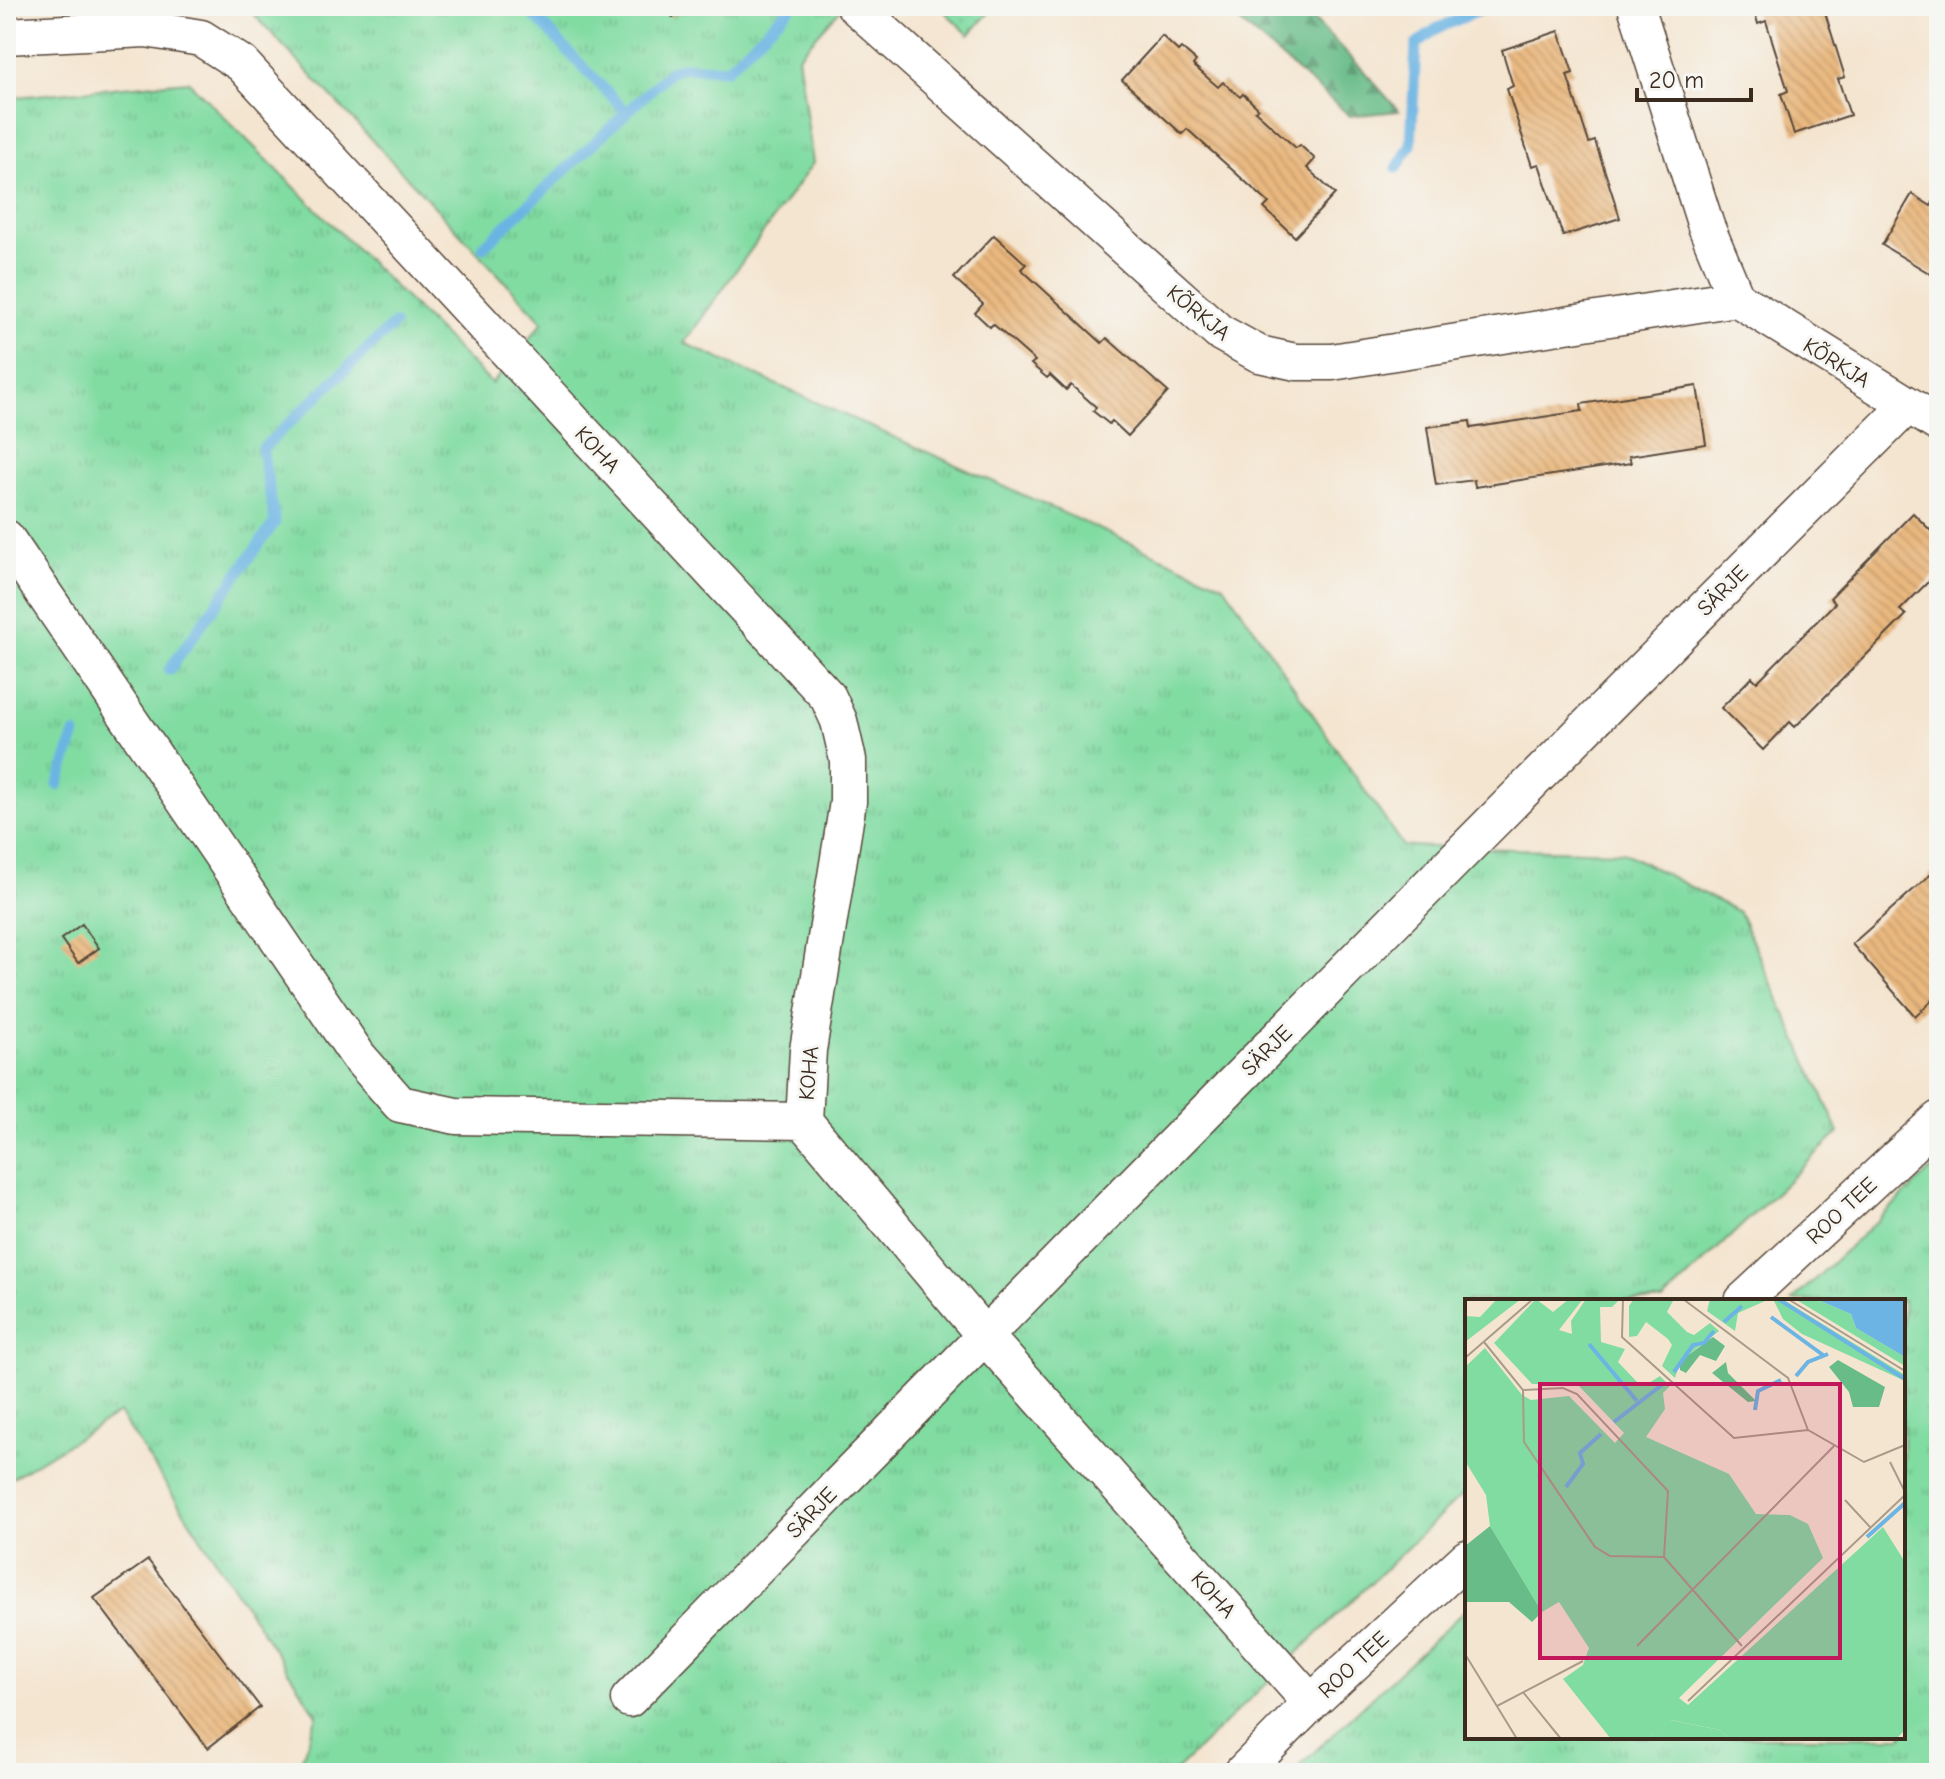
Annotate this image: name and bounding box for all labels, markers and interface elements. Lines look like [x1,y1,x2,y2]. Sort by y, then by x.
scale bar [1637,52,1751,102]
text: 20 m [1649,66,1704,94]
street label: KÕRKJA [1161,279,1235,346]
street label: KÕRKJA [1798,332,1875,394]
street label: KOHA [569,421,625,479]
street label: SÄRJE [1692,560,1754,622]
street label: SÄRJE [1236,1020,1298,1082]
street label: KOHA [794,1045,824,1101]
street label: ROO TEE [1801,1172,1882,1250]
inset map [1465,1299,1905,1739]
street label: SÄRJE [781,1482,842,1544]
street label: KOHA [1185,1566,1241,1624]
street label: ROO TEE [1313,1626,1394,1704]

